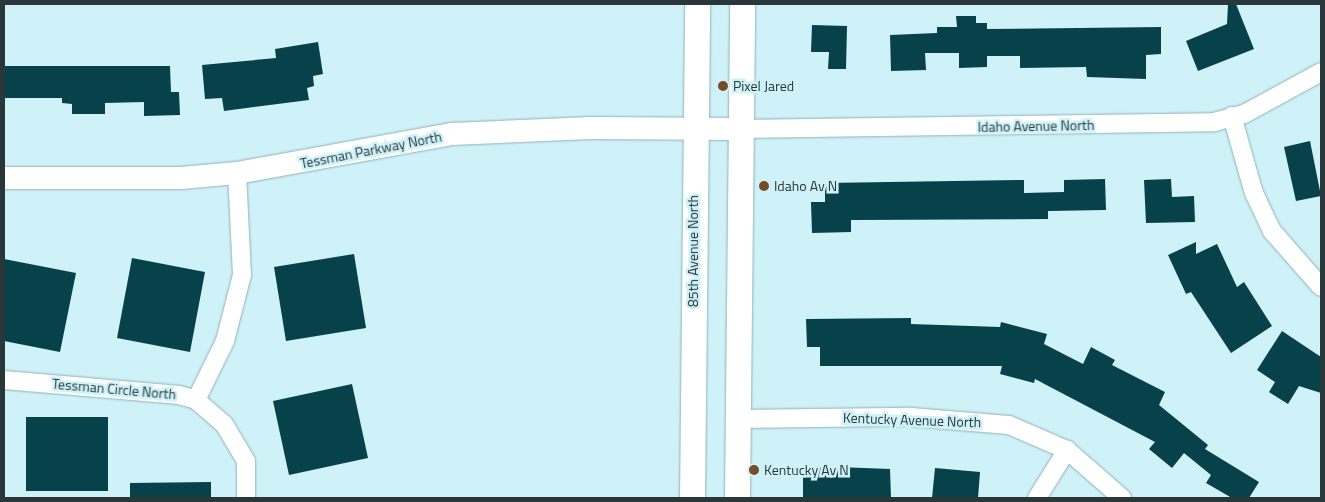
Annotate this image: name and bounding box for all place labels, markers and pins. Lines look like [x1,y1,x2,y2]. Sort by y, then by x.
place label: Pixel Jared [733,78,794,94]
marker: Pixel Jared [717,80,729,92]
place label: Idaho Av N [774,178,837,194]
marker: Idaho Av N [758,180,770,192]
place label: Kentucky Av N [764,462,849,478]
marker: Kentucky Av N [748,464,760,476]

